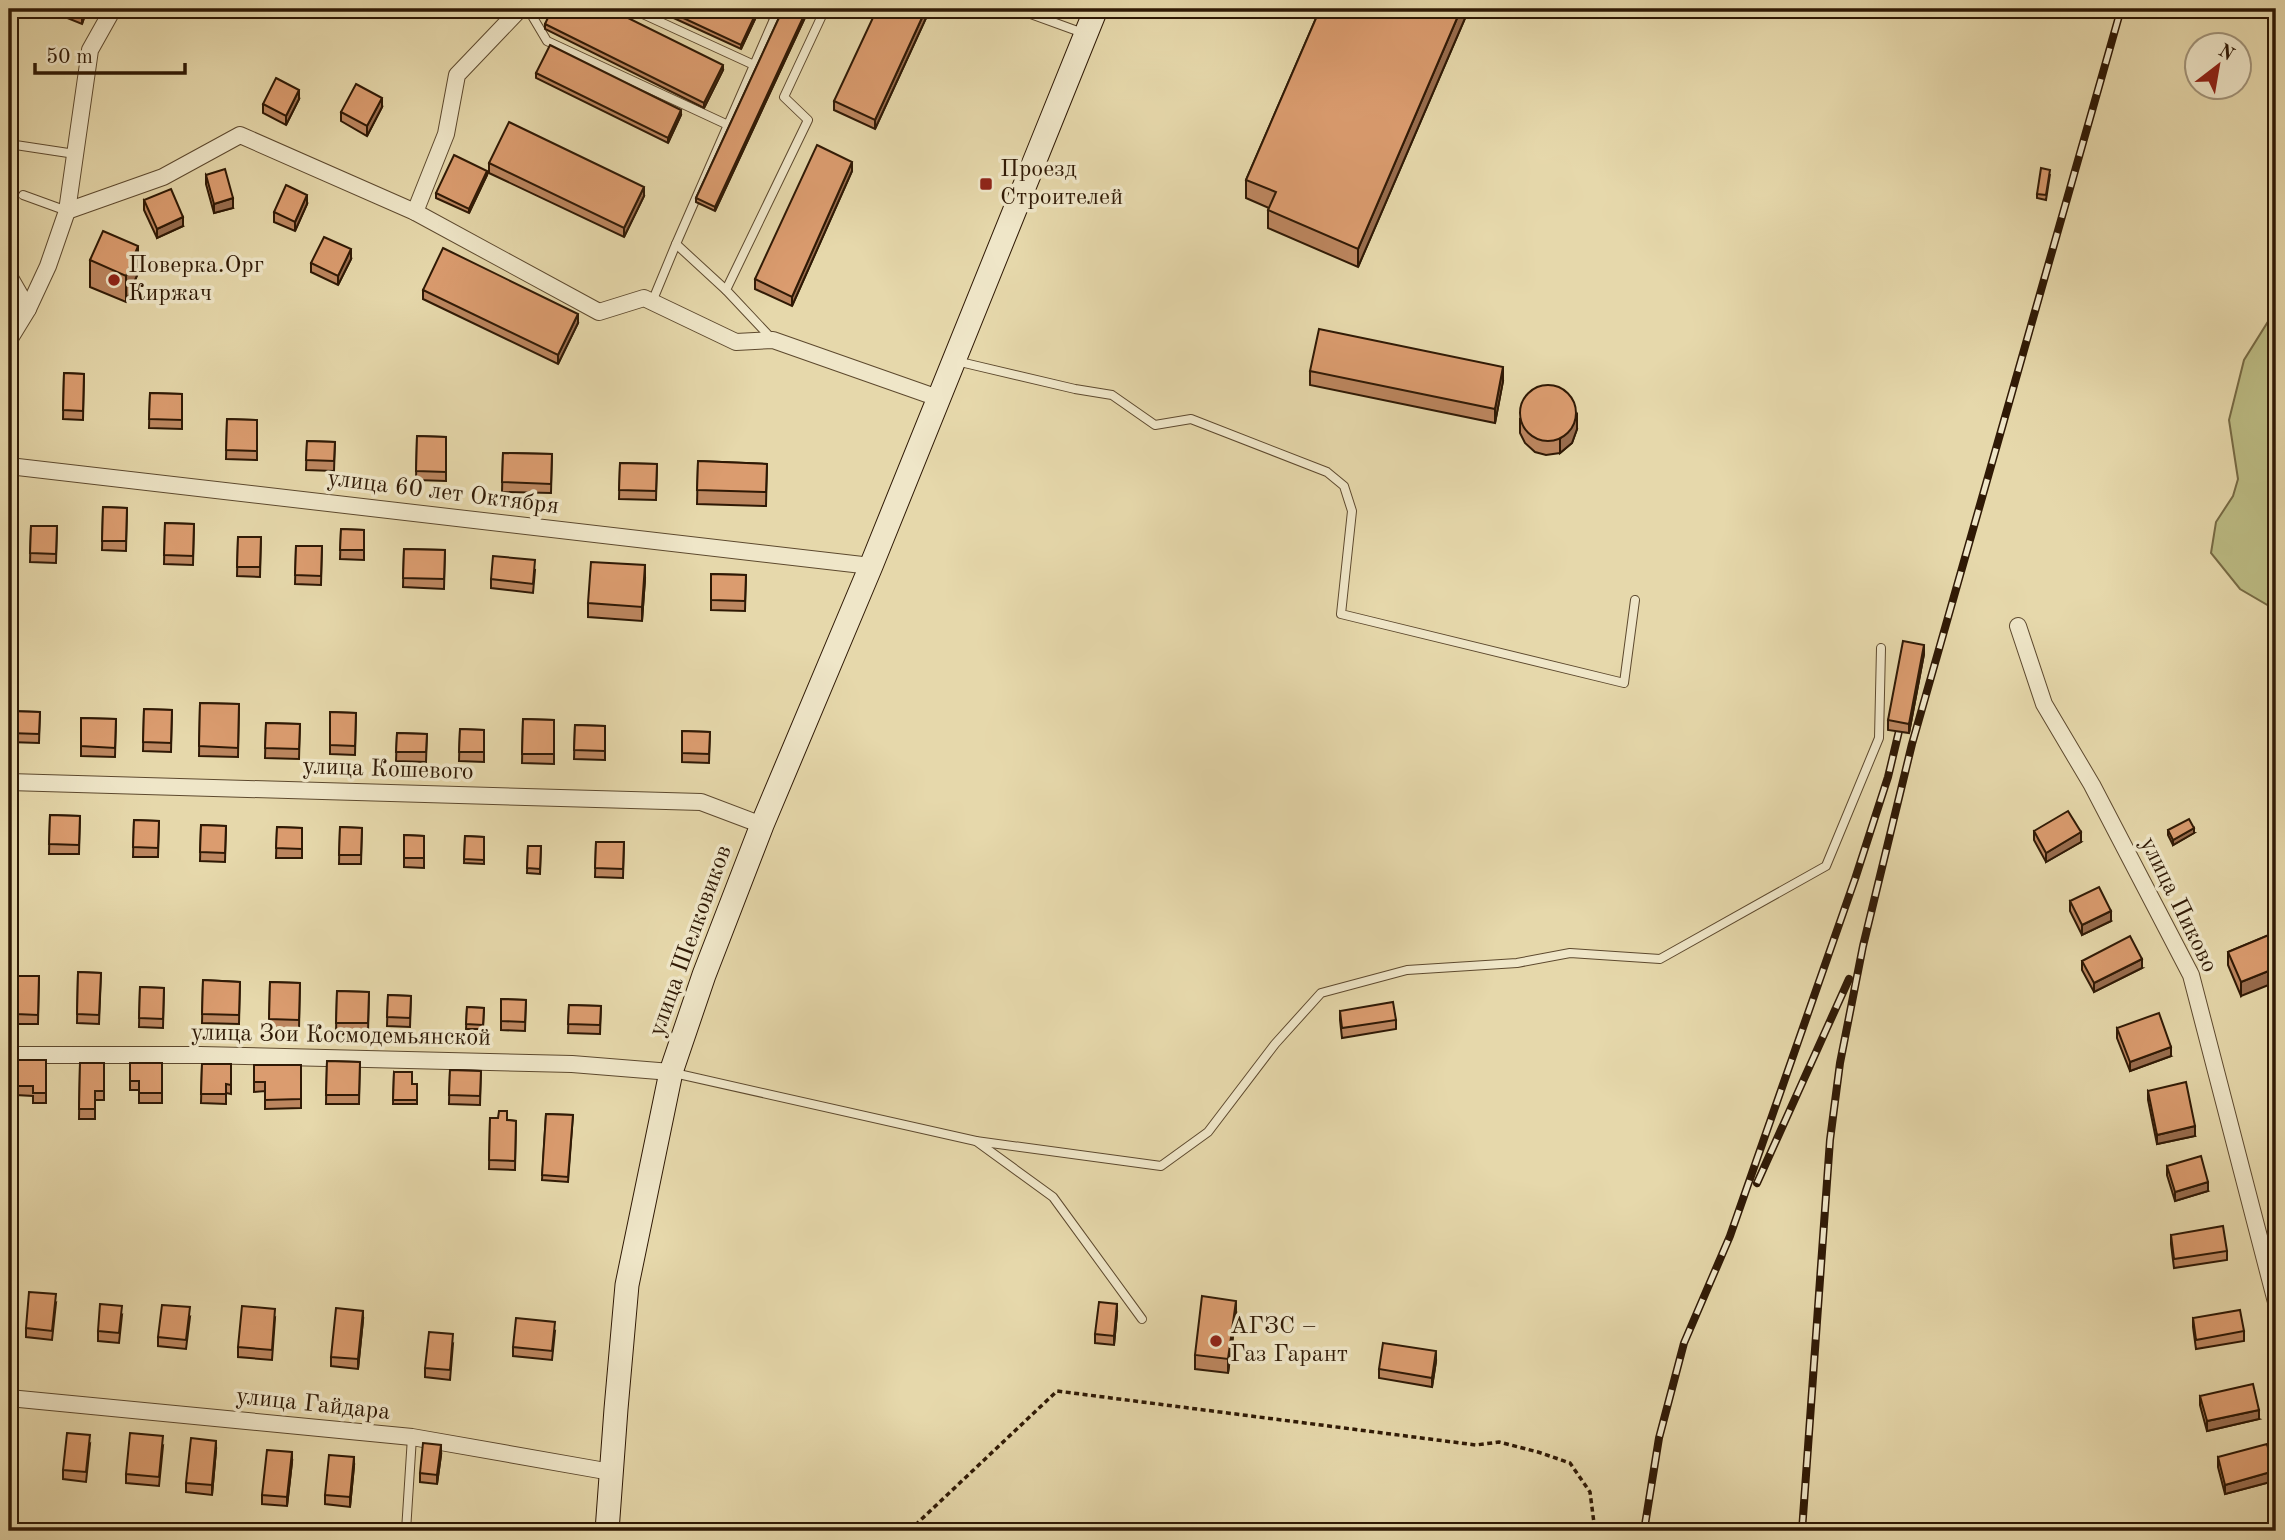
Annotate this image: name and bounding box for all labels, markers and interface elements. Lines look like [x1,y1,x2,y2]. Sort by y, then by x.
scale bar [35,32,186,76]
north arrow [2184,32,2254,102]
text: N [2214,42,2237,66]
text: 50 m [46,47,93,68]
place label: Проезд Строителей [1000,158,1123,210]
marker: Проезд Строителей [978,176,994,192]
place label: Поверка.Орг Киржач [128,254,264,306]
marker: Поверка.Орг Киржач [106,272,122,288]
street label: улица 60 лет Октября [326,467,560,519]
street label: улица Кошевого [302,755,474,785]
street label: улица Пиково [2135,834,2221,976]
street label: улица Шелковиков [645,842,737,1040]
street label: улица Зои Космодемьянской [191,1021,491,1051]
place label: АГЗС – Газ Гарант [1230,1315,1348,1367]
marker: АГЗС – Газ Гарант [1208,1333,1224,1349]
street label: улица Гайдара [235,1385,391,1425]

